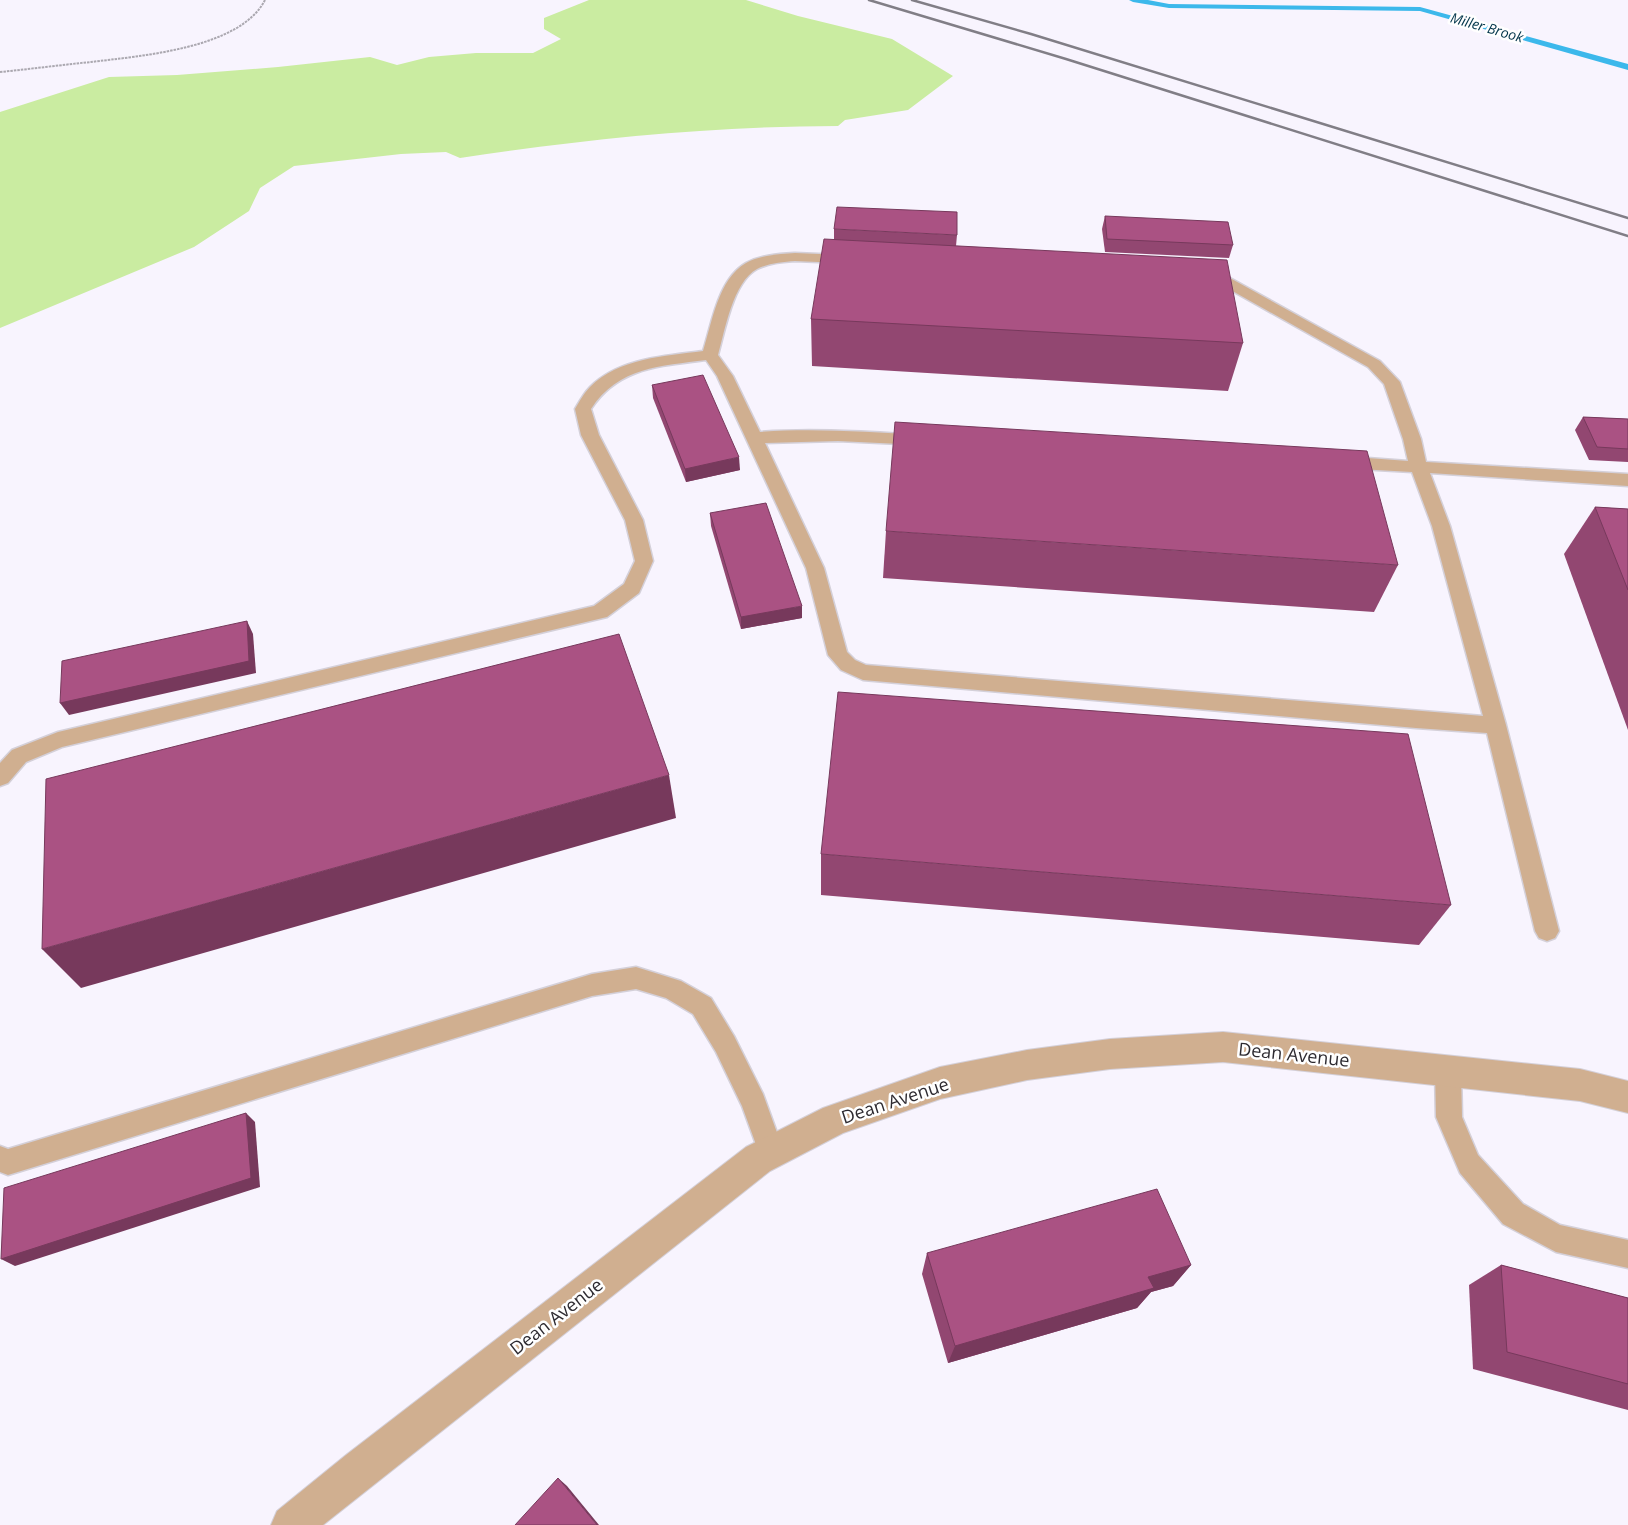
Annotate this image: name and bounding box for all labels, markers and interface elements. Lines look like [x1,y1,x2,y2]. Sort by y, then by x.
water label: Miller Brook [1448,8,1527,47]
street label: Dean Avenue [1237,1036,1351,1072]
street label: Dean Avenue [838,1071,952,1129]
street label: Dean Avenue [505,1272,607,1360]

